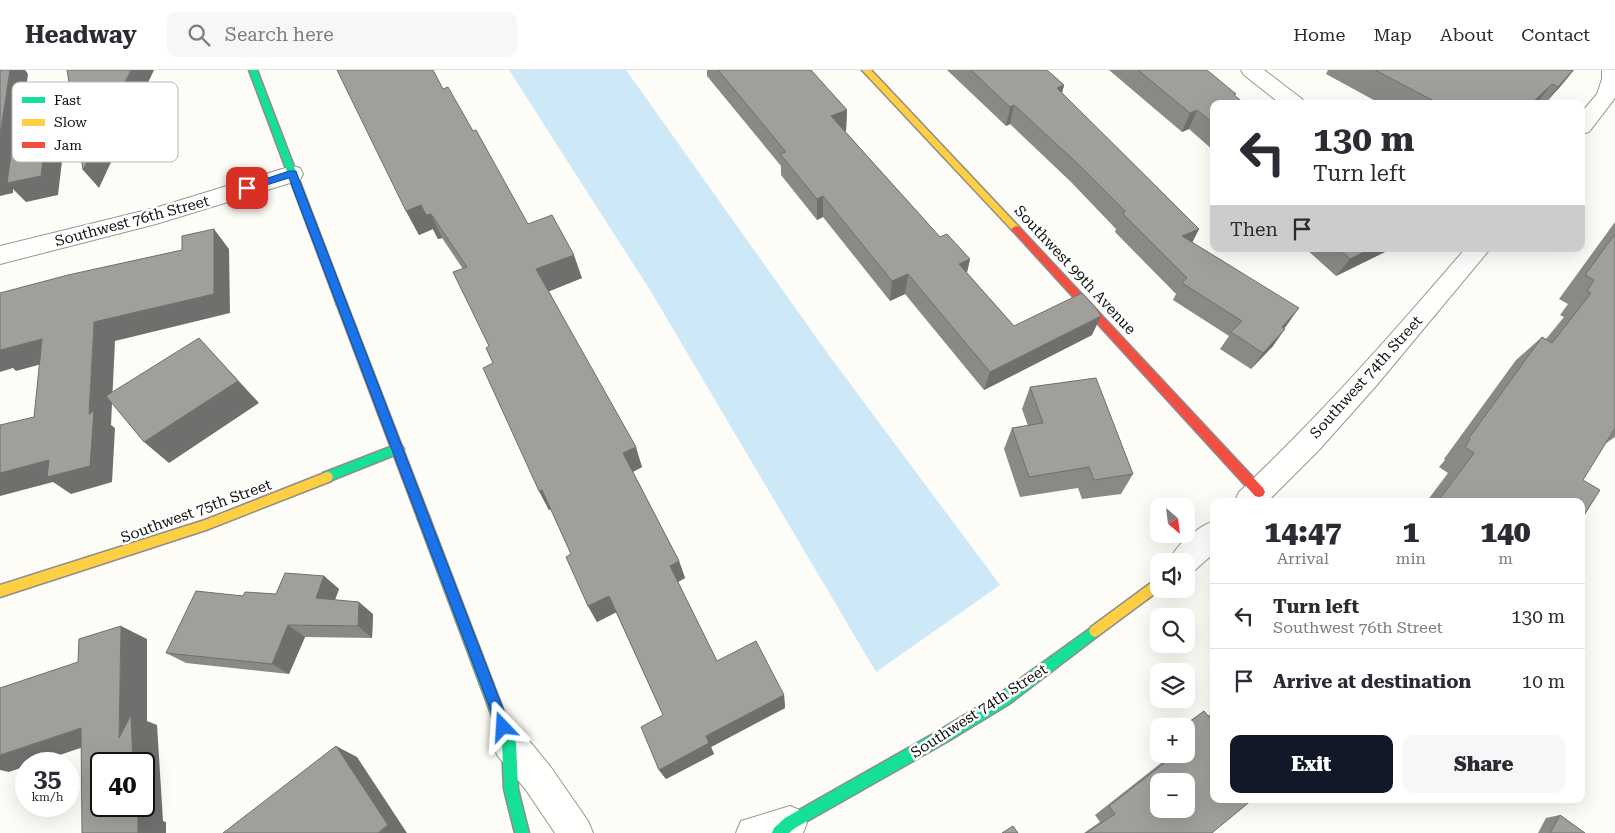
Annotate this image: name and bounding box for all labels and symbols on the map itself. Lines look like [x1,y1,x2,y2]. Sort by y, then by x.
legend [12,82,178,162]
text: Fast [54,92,81,108]
text: Slow [54,114,87,130]
text: Jam [54,137,82,153]
pin [226,167,268,209]
street label: Southwest 76th Street [53,192,212,250]
street label: Southwest 99th Avenue [1011,202,1139,338]
street label: Southwest 74th Street [1306,312,1426,442]
street label: Southwest 75th Street [118,475,274,547]
north arrow [1150,498,1195,542]
street label: Southwest 74th Street [907,660,1051,762]
position arrow [476,700,528,752]
speed limit sign: 40 [90,752,155,817]

